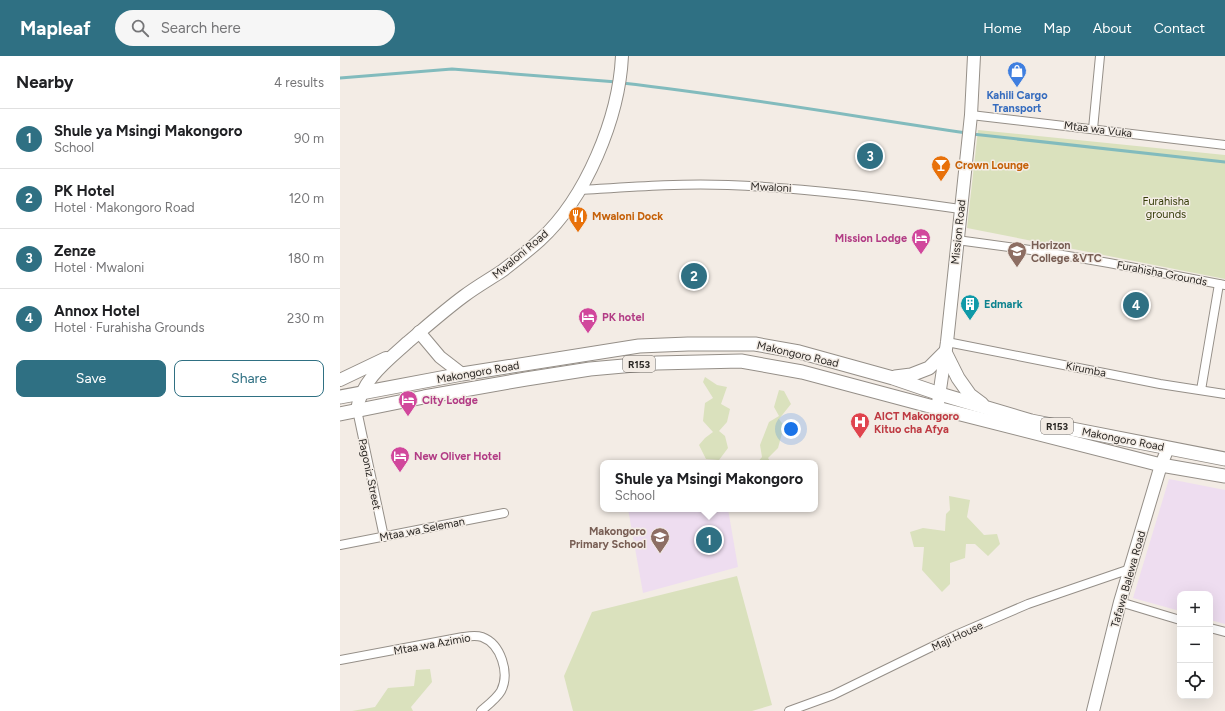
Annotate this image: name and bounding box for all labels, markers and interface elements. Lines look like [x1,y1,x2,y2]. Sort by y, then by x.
search box [115,10,395,46]
text: Mapleaf [20,17,91,40]
icon: search [129,17,151,39]
text: Search here [161,19,241,37]
text: Home [983,20,1022,37]
text: Map [1044,20,1071,37]
text: About [1093,20,1132,37]
text: Contact [1154,20,1205,37]
shop icon: Kahili Cargo Transport [1006,60,1028,88]
text: Nearby [16,72,74,92]
text: 4 results [274,75,324,90]
place label: Kahili Cargo Transport [986,89,1048,115]
street label: Mtaa wa Vuka [1063,119,1133,140]
text: Shule ya Msingi Makongoro [54,122,242,140]
text: 1 [26,131,32,146]
text: 90 m [294,131,324,146]
text: School [54,140,94,155]
pin: 3 [857,141,883,171]
bar icon: Crown Lounge [930,154,952,182]
place label: Crown Lounge [955,159,1029,172]
street label: Mwaloni [750,180,792,195]
text: PK Hotel [54,182,114,200]
text: 2 [25,191,33,206]
text: 120 m [289,191,324,206]
park label: Furahisha grounds [1143,195,1189,221]
street label: Mission Road [949,199,968,265]
text: Hotel · Makongoro Road [54,200,195,215]
restaurant icon: Mwaloni Dock [567,205,589,233]
place label: Mwaloni Dock [592,210,663,223]
street label: Mwaloni Road [490,227,551,282]
hotel icon: Mission Lodge [910,227,932,255]
place label: Mission Lodge [835,232,907,245]
place label: Horizon College &VTC [1031,239,1102,265]
school or university icon: Horizon College &VTC [1006,240,1028,268]
text: Zenze [54,242,96,260]
text: 3 [25,251,33,266]
text: 180 m [288,251,324,266]
street label: Furahisha Grounds [1116,258,1208,289]
text: Hotel · Mwaloni [54,260,144,275]
pin: 2 [681,261,707,291]
pin: 4 [1123,290,1149,320]
building icon: Edmark [959,293,981,321]
place label: Edmark [984,298,1023,311]
text: Annox Hotel [54,302,140,320]
hotel icon: PK hotel [577,306,599,334]
text: 4 [25,311,33,326]
text: 230 m [287,311,324,326]
place label: PK hotel [602,311,645,324]
text: Hotel · Furahisha Grounds [54,320,205,335]
street label: Makongoro Road [756,339,840,370]
road number: R153 [623,356,655,372]
street label: Makongoro Road [436,359,520,386]
street label: Kirumba [1065,359,1107,380]
button: Save [16,360,166,397]
button: Share [174,360,324,397]
hotel icon: City Lodge [397,389,419,417]
place label: City Lodge [422,394,478,407]
place label: AICT Makongoro Kituo cha Afya [874,410,960,436]
hospital icon: AICT Makongoro Kituo cha Afya [849,411,871,439]
road number: R153 [1041,418,1073,434]
your location [781,419,801,439]
street label: Makongoro Road [1081,425,1165,454]
street label: Pagoniz Street [356,437,383,511]
hotel icon: New Oliver Hotel [389,445,411,473]
place label: New Oliver Hotel [414,450,501,463]
popup [600,460,818,512]
text: Shule ya Msingi Makongoro [615,470,803,488]
text: School [615,488,655,503]
street label: Mtaa wa Seleman [378,515,466,544]
place label: Makongoro Primary School [569,525,647,551]
pin: 1 [696,525,722,555]
school or university icon: Makongoro Primary School [649,526,671,554]
street label: Tafawa Balewa Road [1108,529,1149,629]
map controls [1177,591,1213,699]
button: + [1177,591,1213,627]
street label: Maji House [930,619,985,654]
button: − [1177,627,1213,663]
street label: Mtaa wa Azimio [393,631,472,658]
button: locate [1177,663,1213,699]

